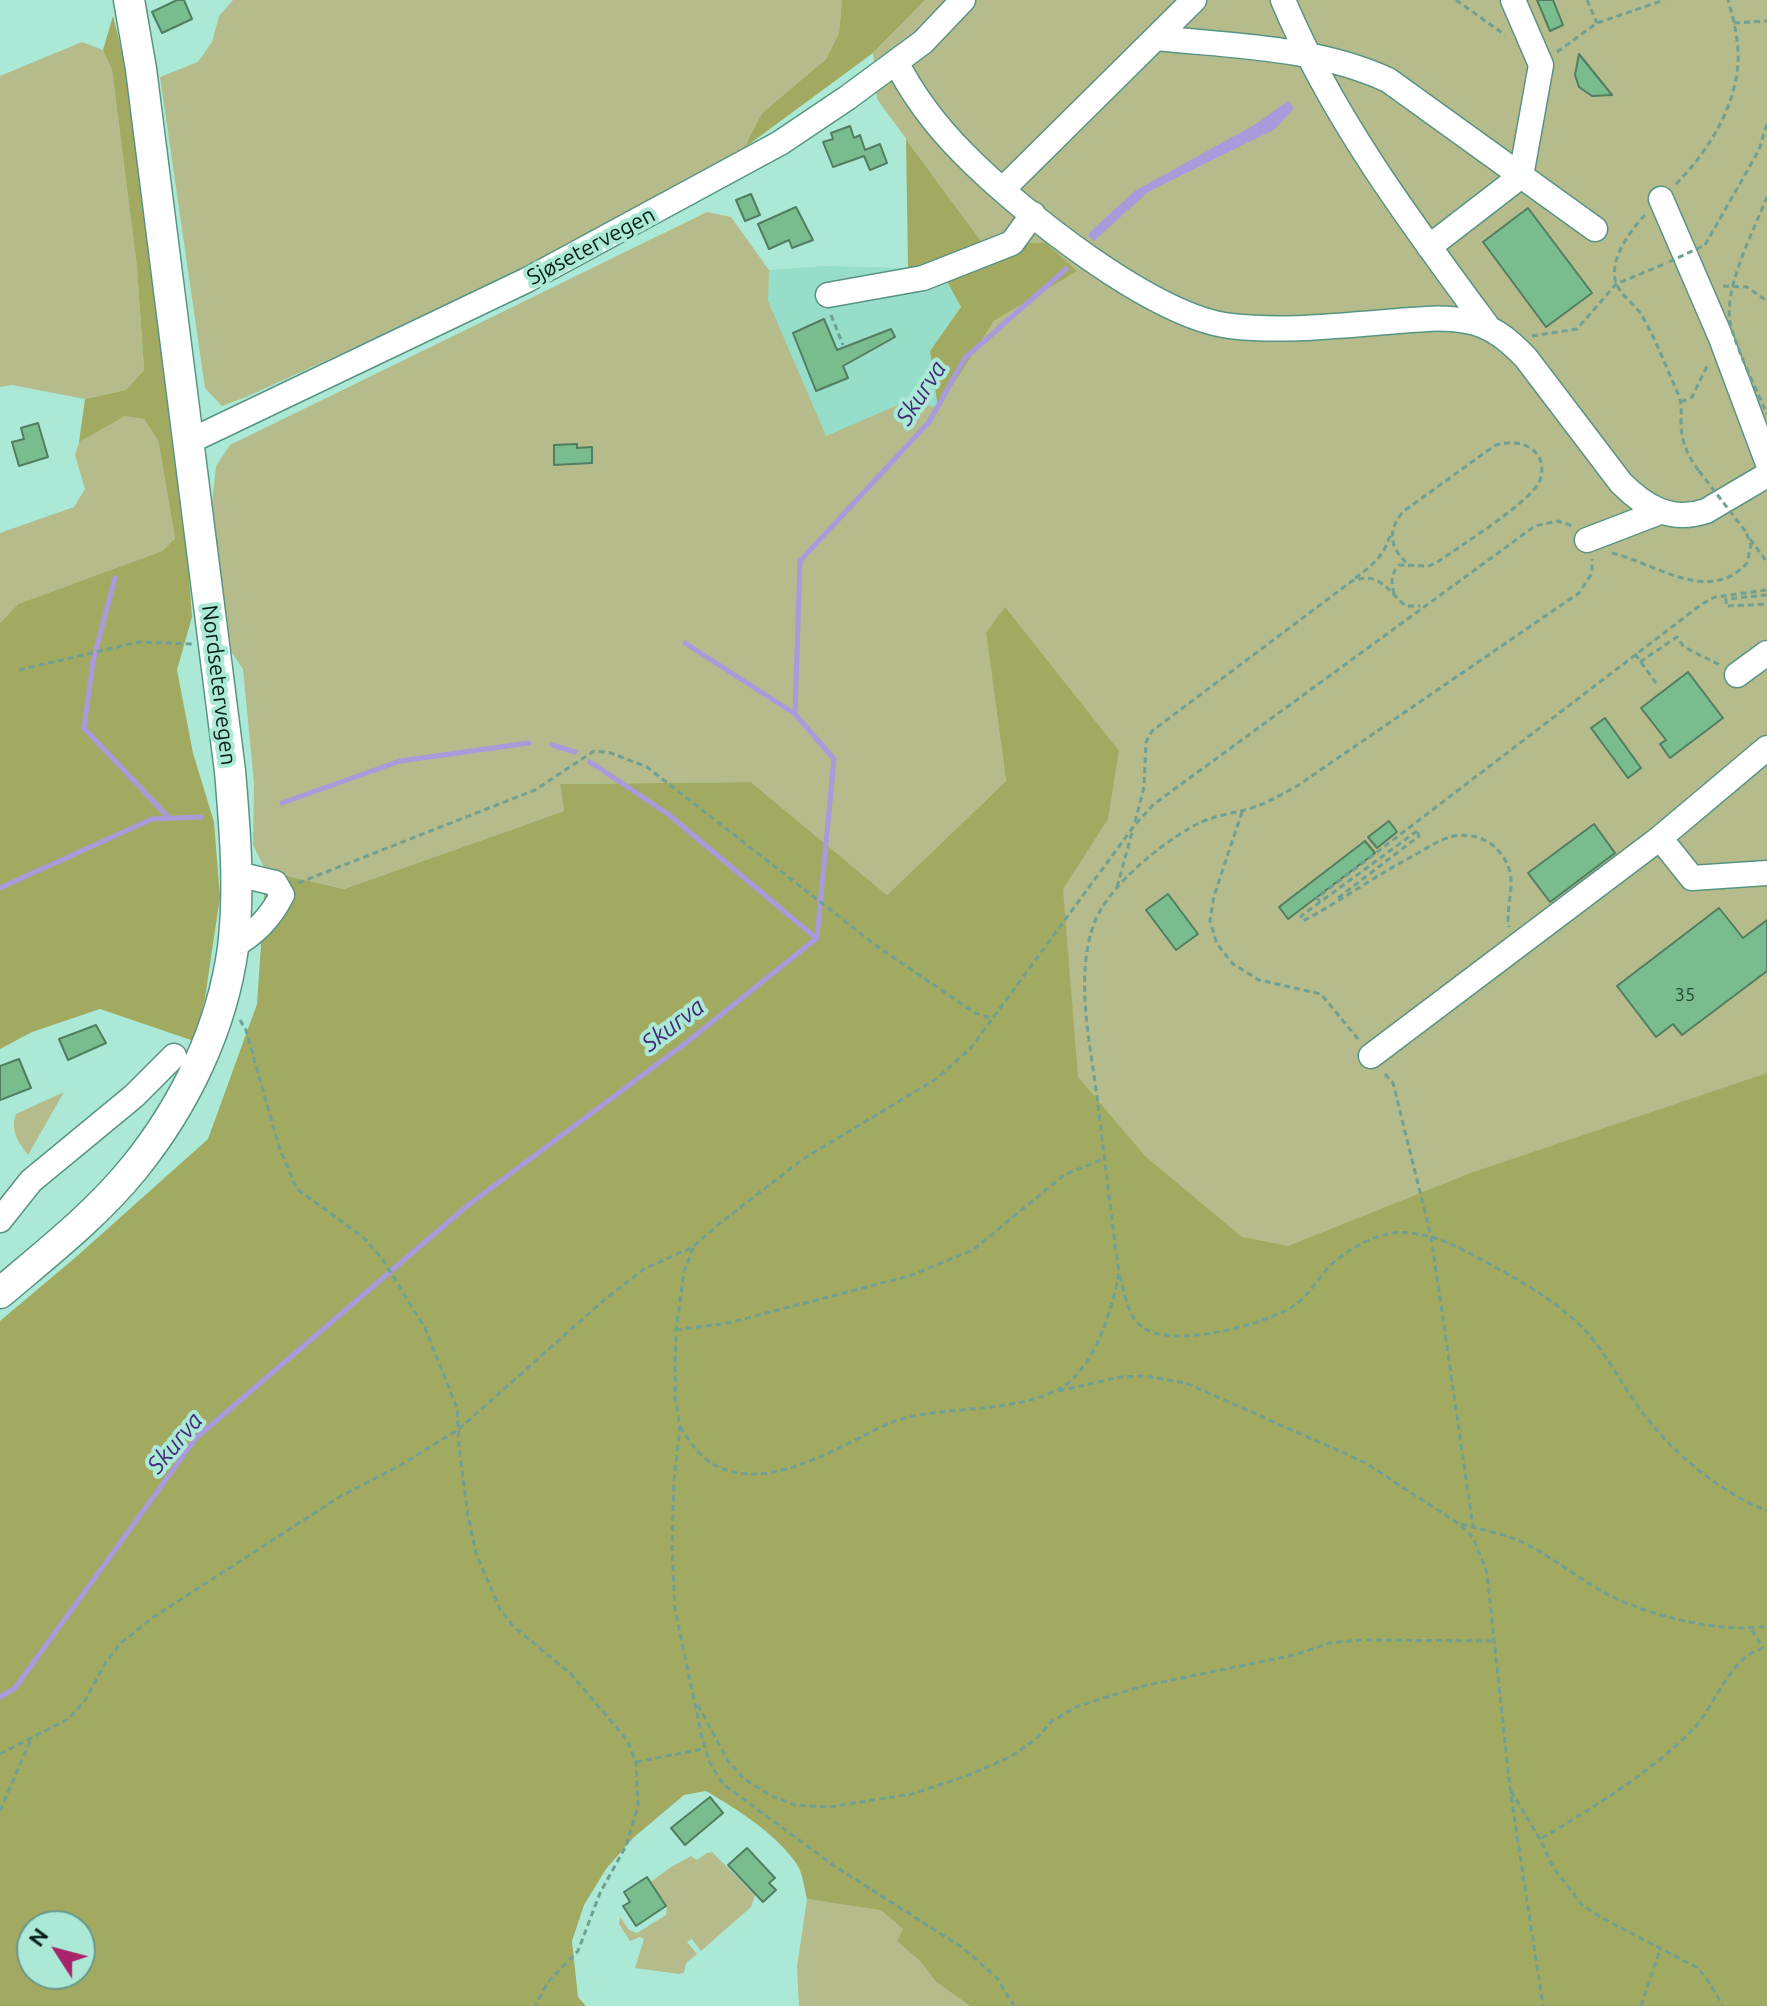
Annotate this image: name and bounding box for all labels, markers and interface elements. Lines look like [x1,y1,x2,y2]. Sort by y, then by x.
street label: Sjøsetervegen [522,201,660,291]
water label: Skurva [890,355,952,431]
street label: Nordsetervegen [196,603,242,767]
house number: 35 [1675,984,1695,1006]
water label: Skurva [636,992,710,1058]
water label: Skurva [141,1407,209,1479]
north arrow [16,1910,96,1990]
text: N [23,1923,53,1951]

